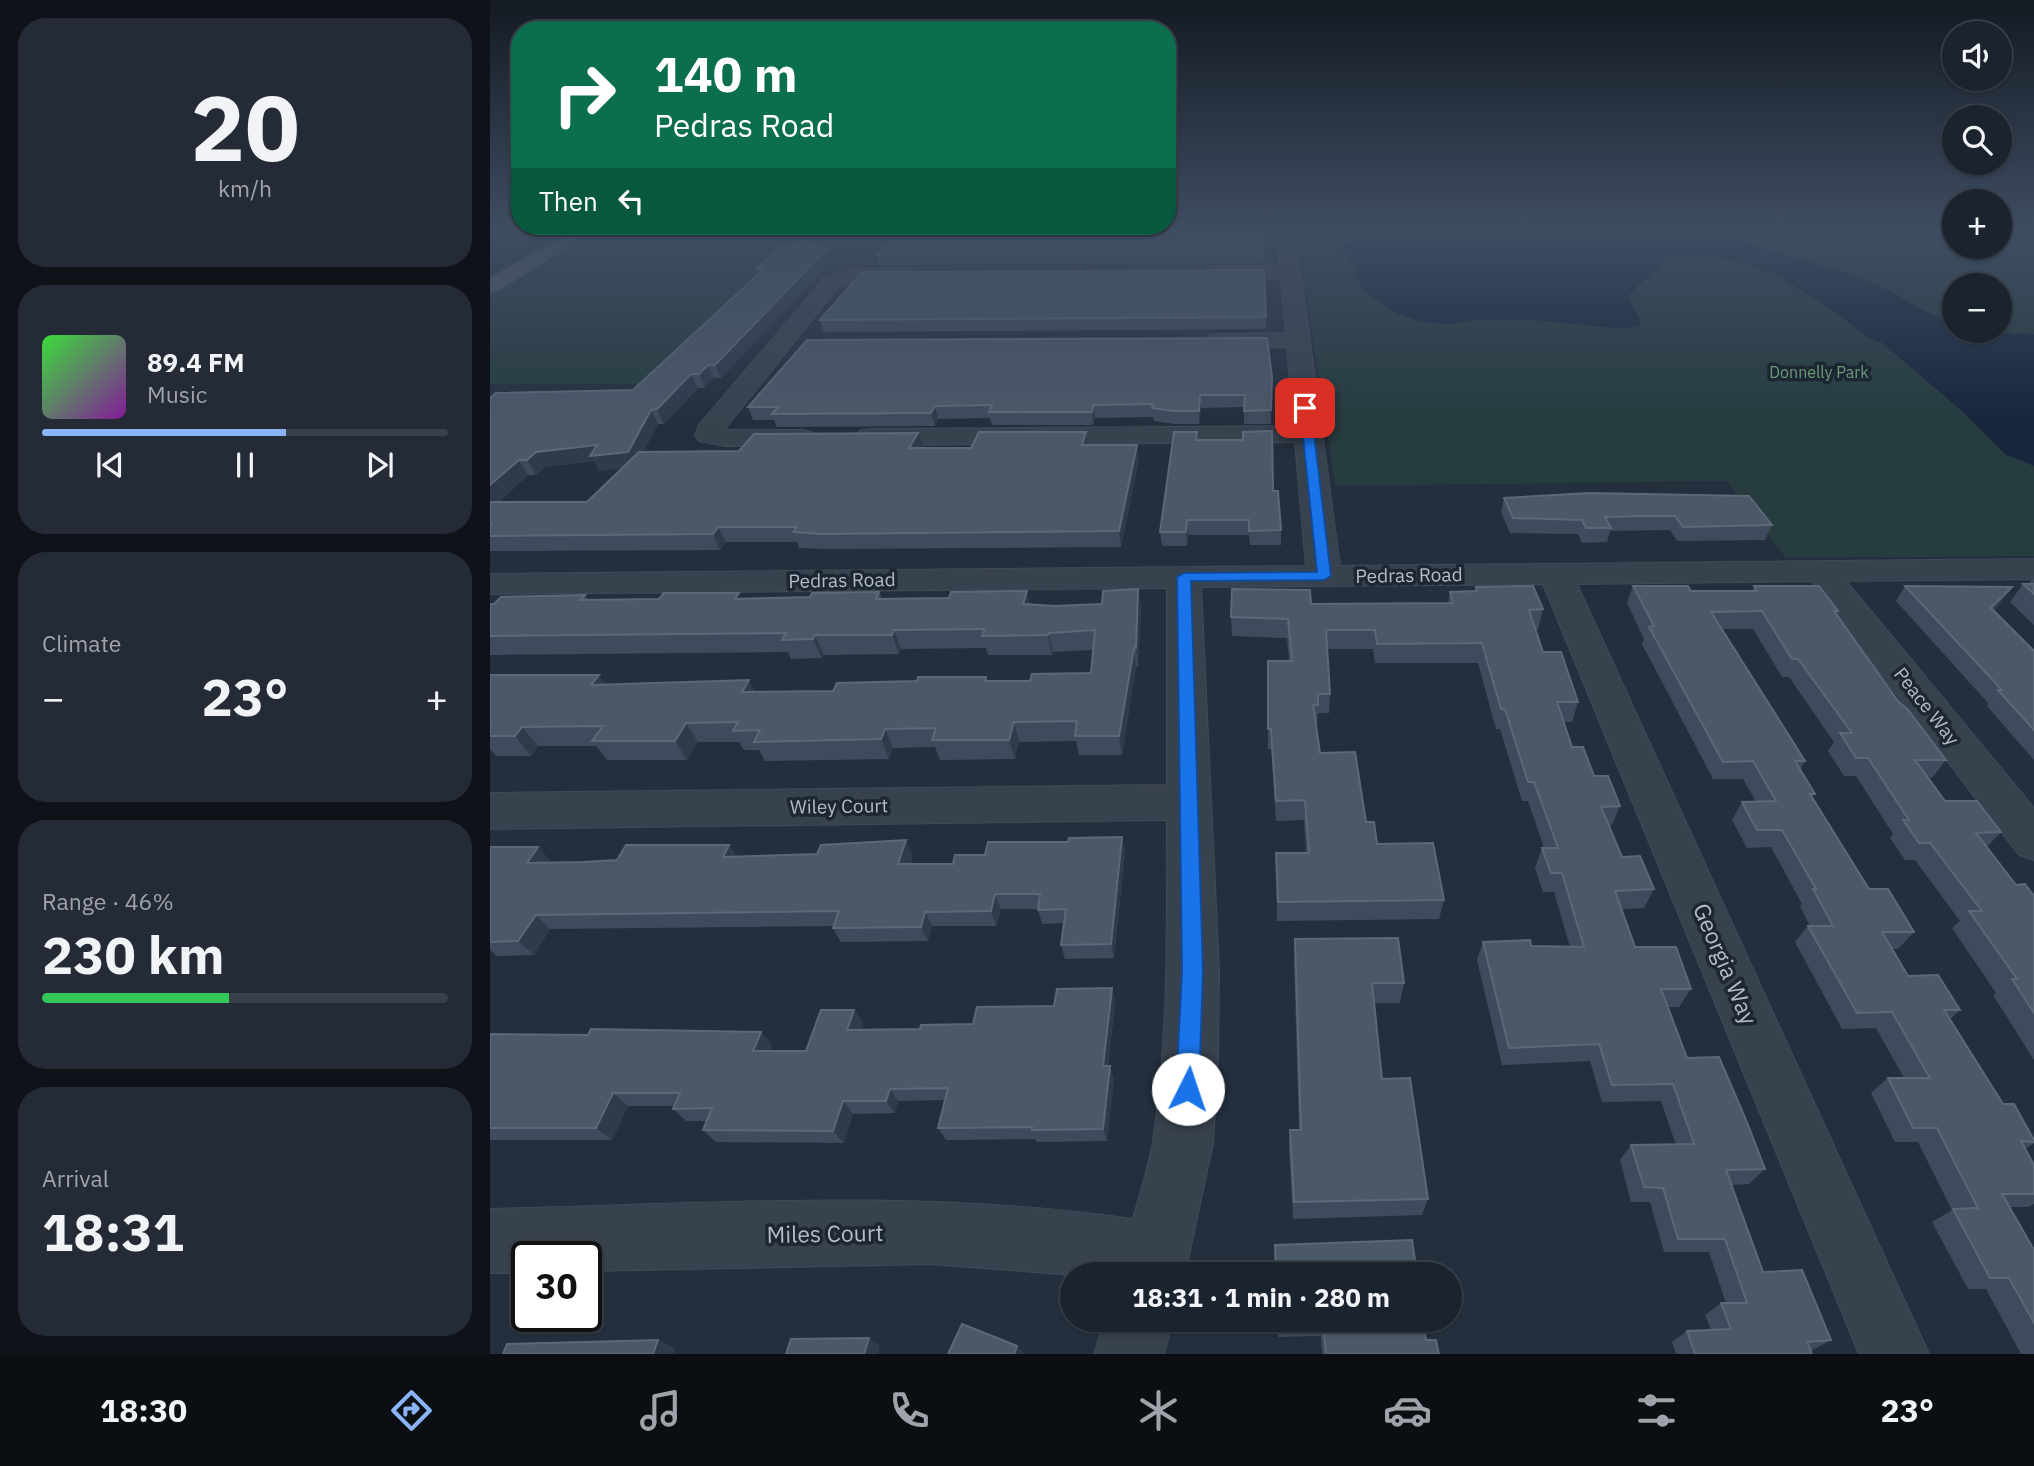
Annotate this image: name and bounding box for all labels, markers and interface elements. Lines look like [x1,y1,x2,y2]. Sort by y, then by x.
map controls [1942,21,2012,343]
button: sound [1942,21,2012,91]
text: 140 m [654,42,798,105]
icon: right [539,49,630,140]
text: 20 [190,68,300,186]
text: Pedras Road [654,104,834,146]
button: search [1942,105,2012,175]
text: km/h [218,173,272,203]
icon: left [612,182,650,220]
text: Then [539,184,598,218]
button: + [1942,189,2012,259]
button: − [1942,273,2012,343]
text: 89.4 FM [147,345,245,379]
park label: Donnelly Park [1769,362,1869,382]
pin [1275,378,1335,438]
text: Music [147,379,207,409]
icon: arrive [1286,389,1324,427]
icon: previous [91,446,129,484]
icon: pause [226,446,264,484]
icon: next [361,446,399,484]
street label: Pedras Road [1355,562,1463,588]
street label: Pedras Road [788,567,896,593]
text: Climate [42,628,121,658]
street label: Peace Way [1889,662,1965,750]
text: 23° [202,663,288,730]
text: − [42,673,65,722]
text: + [425,673,448,722]
street label: Wiley Court [790,793,888,819]
text: Range · 46% [42,886,174,916]
street label: Georgia Way [1687,898,1765,1029]
text: 230 km [42,921,224,988]
position arrow [1151,1052,1225,1126]
text: Arrival [42,1163,109,1193]
text: 18:31 [42,1198,184,1265]
street label: Miles Court [766,1217,884,1249]
speed limit sign: 30 [511,1241,602,1332]
text: 18:31 · 1 min · 280 m [1132,1280,1390,1314]
icon: directions [387,1386,436,1435]
icon: music [636,1386,685,1435]
icon: phone [885,1386,934,1435]
icon: climate [1134,1386,1183,1435]
icon: car [1383,1386,1432,1435]
icon: filters [1632,1386,1681,1435]
text: 18:30 [100,1389,187,1431]
text: 23° [1881,1389,1934,1431]

